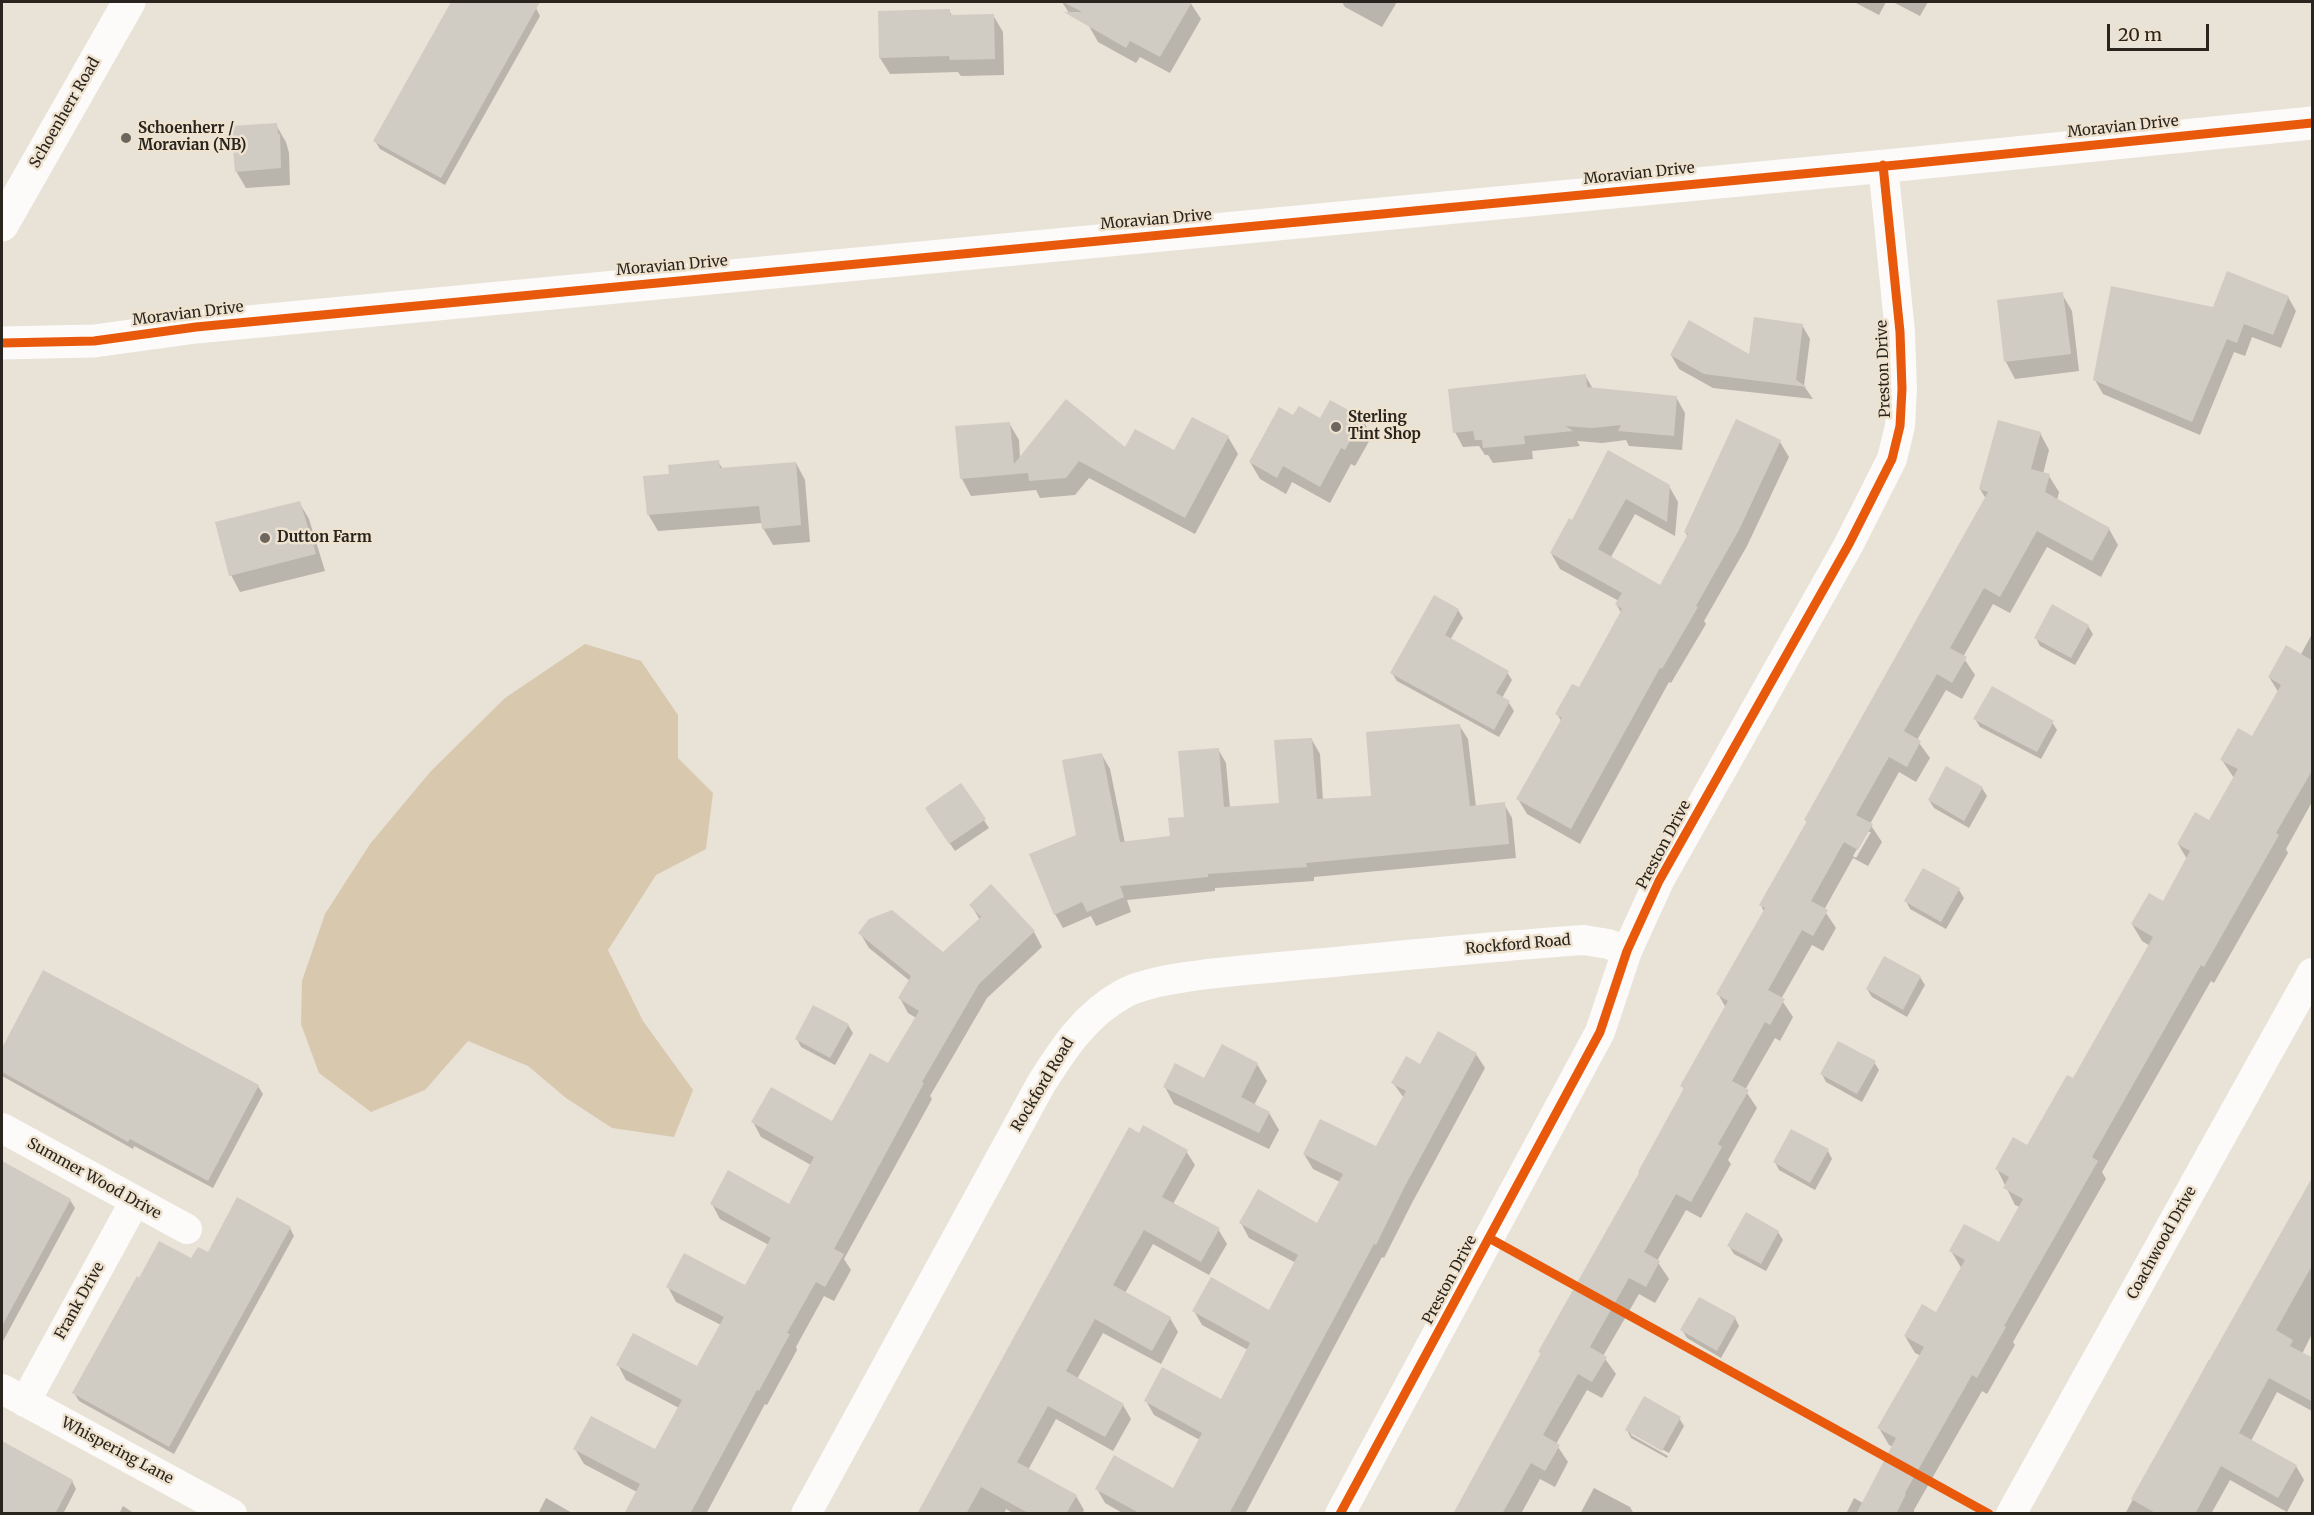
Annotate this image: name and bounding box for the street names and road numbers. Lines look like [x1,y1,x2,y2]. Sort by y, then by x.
street label: Schoenherr Road [26,55,104,171]
street label: Moravian Drive [2067,112,2179,142]
street label: Moravian Drive [1583,159,1695,189]
street label: Moravian Drive [1100,206,1212,234]
street label: Moravian Drive [616,252,728,280]
street label: Moravian Drive [131,298,245,330]
street label: Preston Drive [1873,320,1895,418]
street label: Preston Drive [1633,797,1695,893]
street label: Rockford Road [1464,931,1572,959]
street label: Rockford Road [1008,1035,1078,1135]
street label: Summer Wood Drive [24,1135,164,1223]
street label: Coachwood Drive [2124,1184,2200,1302]
street label: Preston Drive [1419,1232,1481,1328]
street label: Frank Drive [51,1259,109,1343]
street label: Whispering Lane [58,1414,176,1488]

